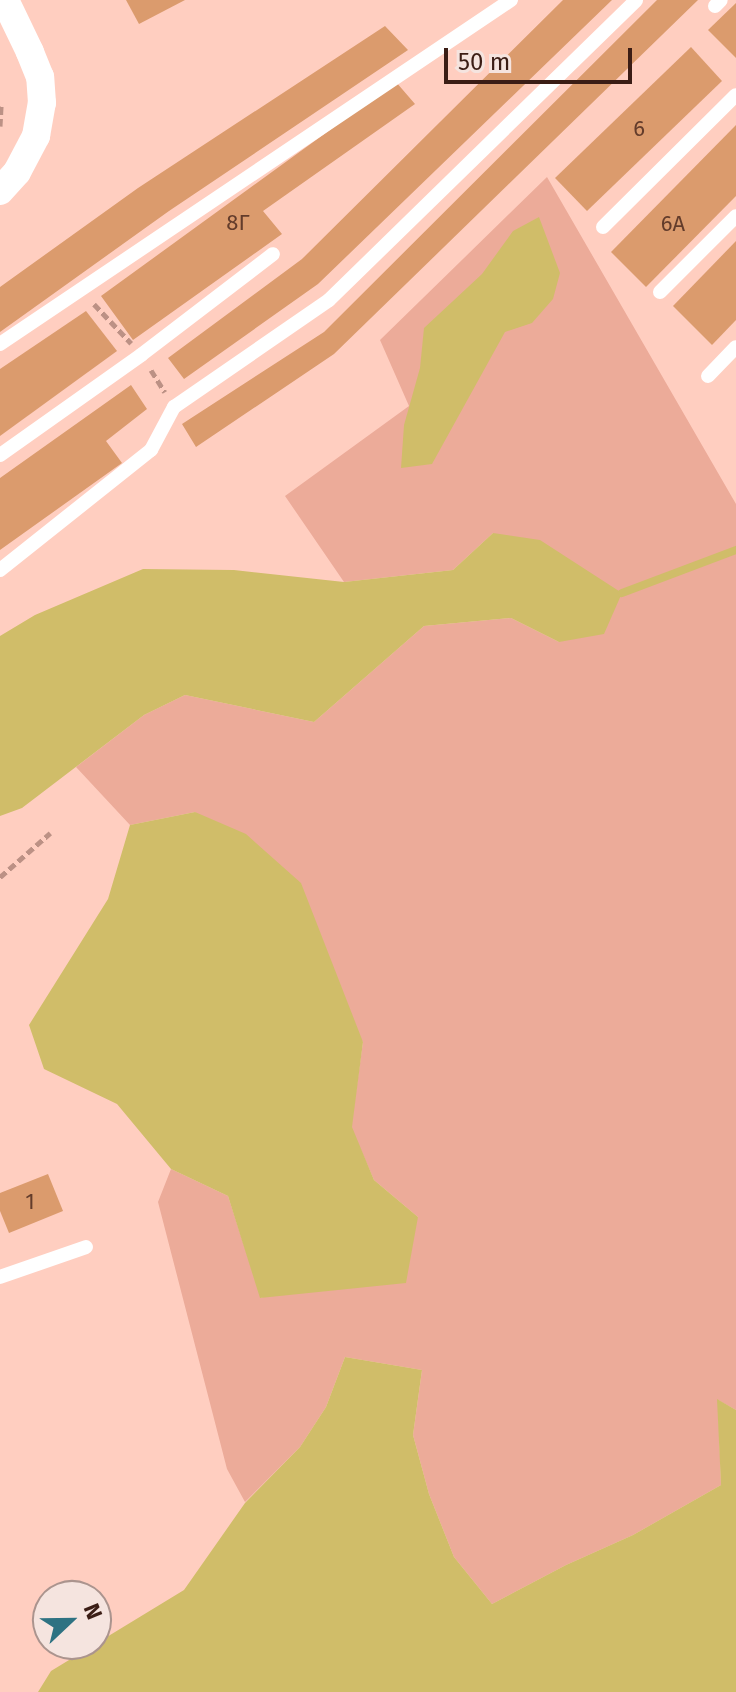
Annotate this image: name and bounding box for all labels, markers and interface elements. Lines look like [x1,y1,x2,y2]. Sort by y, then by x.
scale bar [448,32,636,82]
text: 50 m [458,48,510,76]
house number: 6 [633,116,645,142]
house number: 8Г [226,210,250,236]
house number: 6А [661,211,685,237]
house number: 1 [25,1189,35,1215]
north arrow [32,1580,112,1660]
text: N [78,1600,108,1623]

